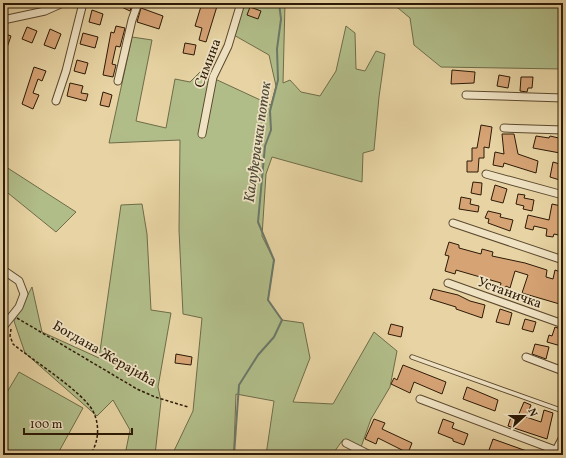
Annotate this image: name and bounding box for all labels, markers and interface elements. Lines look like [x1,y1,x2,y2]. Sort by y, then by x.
street label: Симина [190,36,226,91]
water label: Калуђерачки поток [240,80,277,204]
street label: Устаничка [475,273,544,314]
street label: Богдана Жерајића [49,317,160,392]
north arrow [504,396,544,436]
text: N [523,406,540,419]
scale bar [24,410,132,436]
text: 100 m [30,417,63,433]

